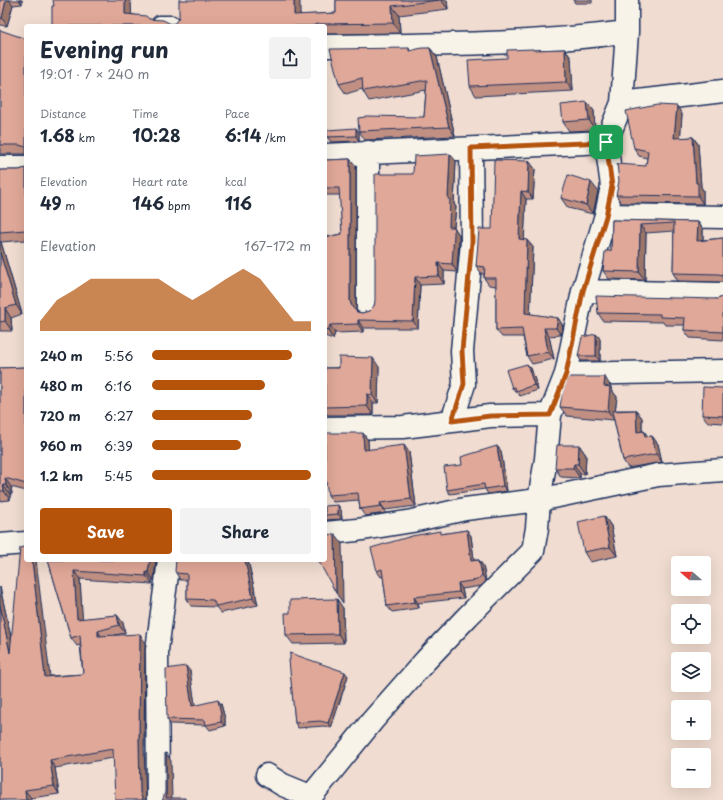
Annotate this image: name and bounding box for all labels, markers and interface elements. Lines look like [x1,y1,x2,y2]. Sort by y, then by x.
text: Evening run [40,32,169,65]
button: share [269,37,311,79]
text: 19:01 · 7 × 240 m [40,64,149,83]
text: Distance [40,105,86,122]
text: Time [132,105,158,122]
text: Pace [225,105,249,122]
text: 1.68 [40,122,75,148]
text: 10:28 [132,122,181,148]
text: 6:14 [225,122,261,148]
pin [589,125,623,159]
text: km [75,129,95,146]
text: /km [261,129,286,146]
icon: arrive [595,131,617,153]
text: Elevation [40,173,87,190]
text: Heart rate [132,173,188,190]
text: kcal [225,173,247,190]
text: 49 [40,190,62,216]
text: 146 [132,190,164,216]
text: 116 [225,190,252,216]
text: m [62,197,75,214]
text: bpm [164,197,191,214]
text: Elevation [40,236,96,255]
text: 167–172 m [244,236,311,255]
text: 240 m [40,346,83,365]
text: 5:56 [104,346,133,365]
text: 480 m [40,376,83,395]
text: 6:16 [104,376,132,395]
text: 720 m [40,406,81,425]
text: 6:27 [104,406,133,425]
text: 960 m [40,436,82,455]
text: 6:39 [104,436,133,455]
text: 1.2 km [40,466,83,485]
text: 5:45 [104,466,133,485]
button: Save [40,508,172,554]
button: Share [180,508,311,554]
north arrow [671,556,711,596]
map controls [671,556,711,788]
button: locate [671,604,711,644]
button: layers [671,652,711,692]
button: + [671,700,711,740]
button: − [671,748,711,788]

